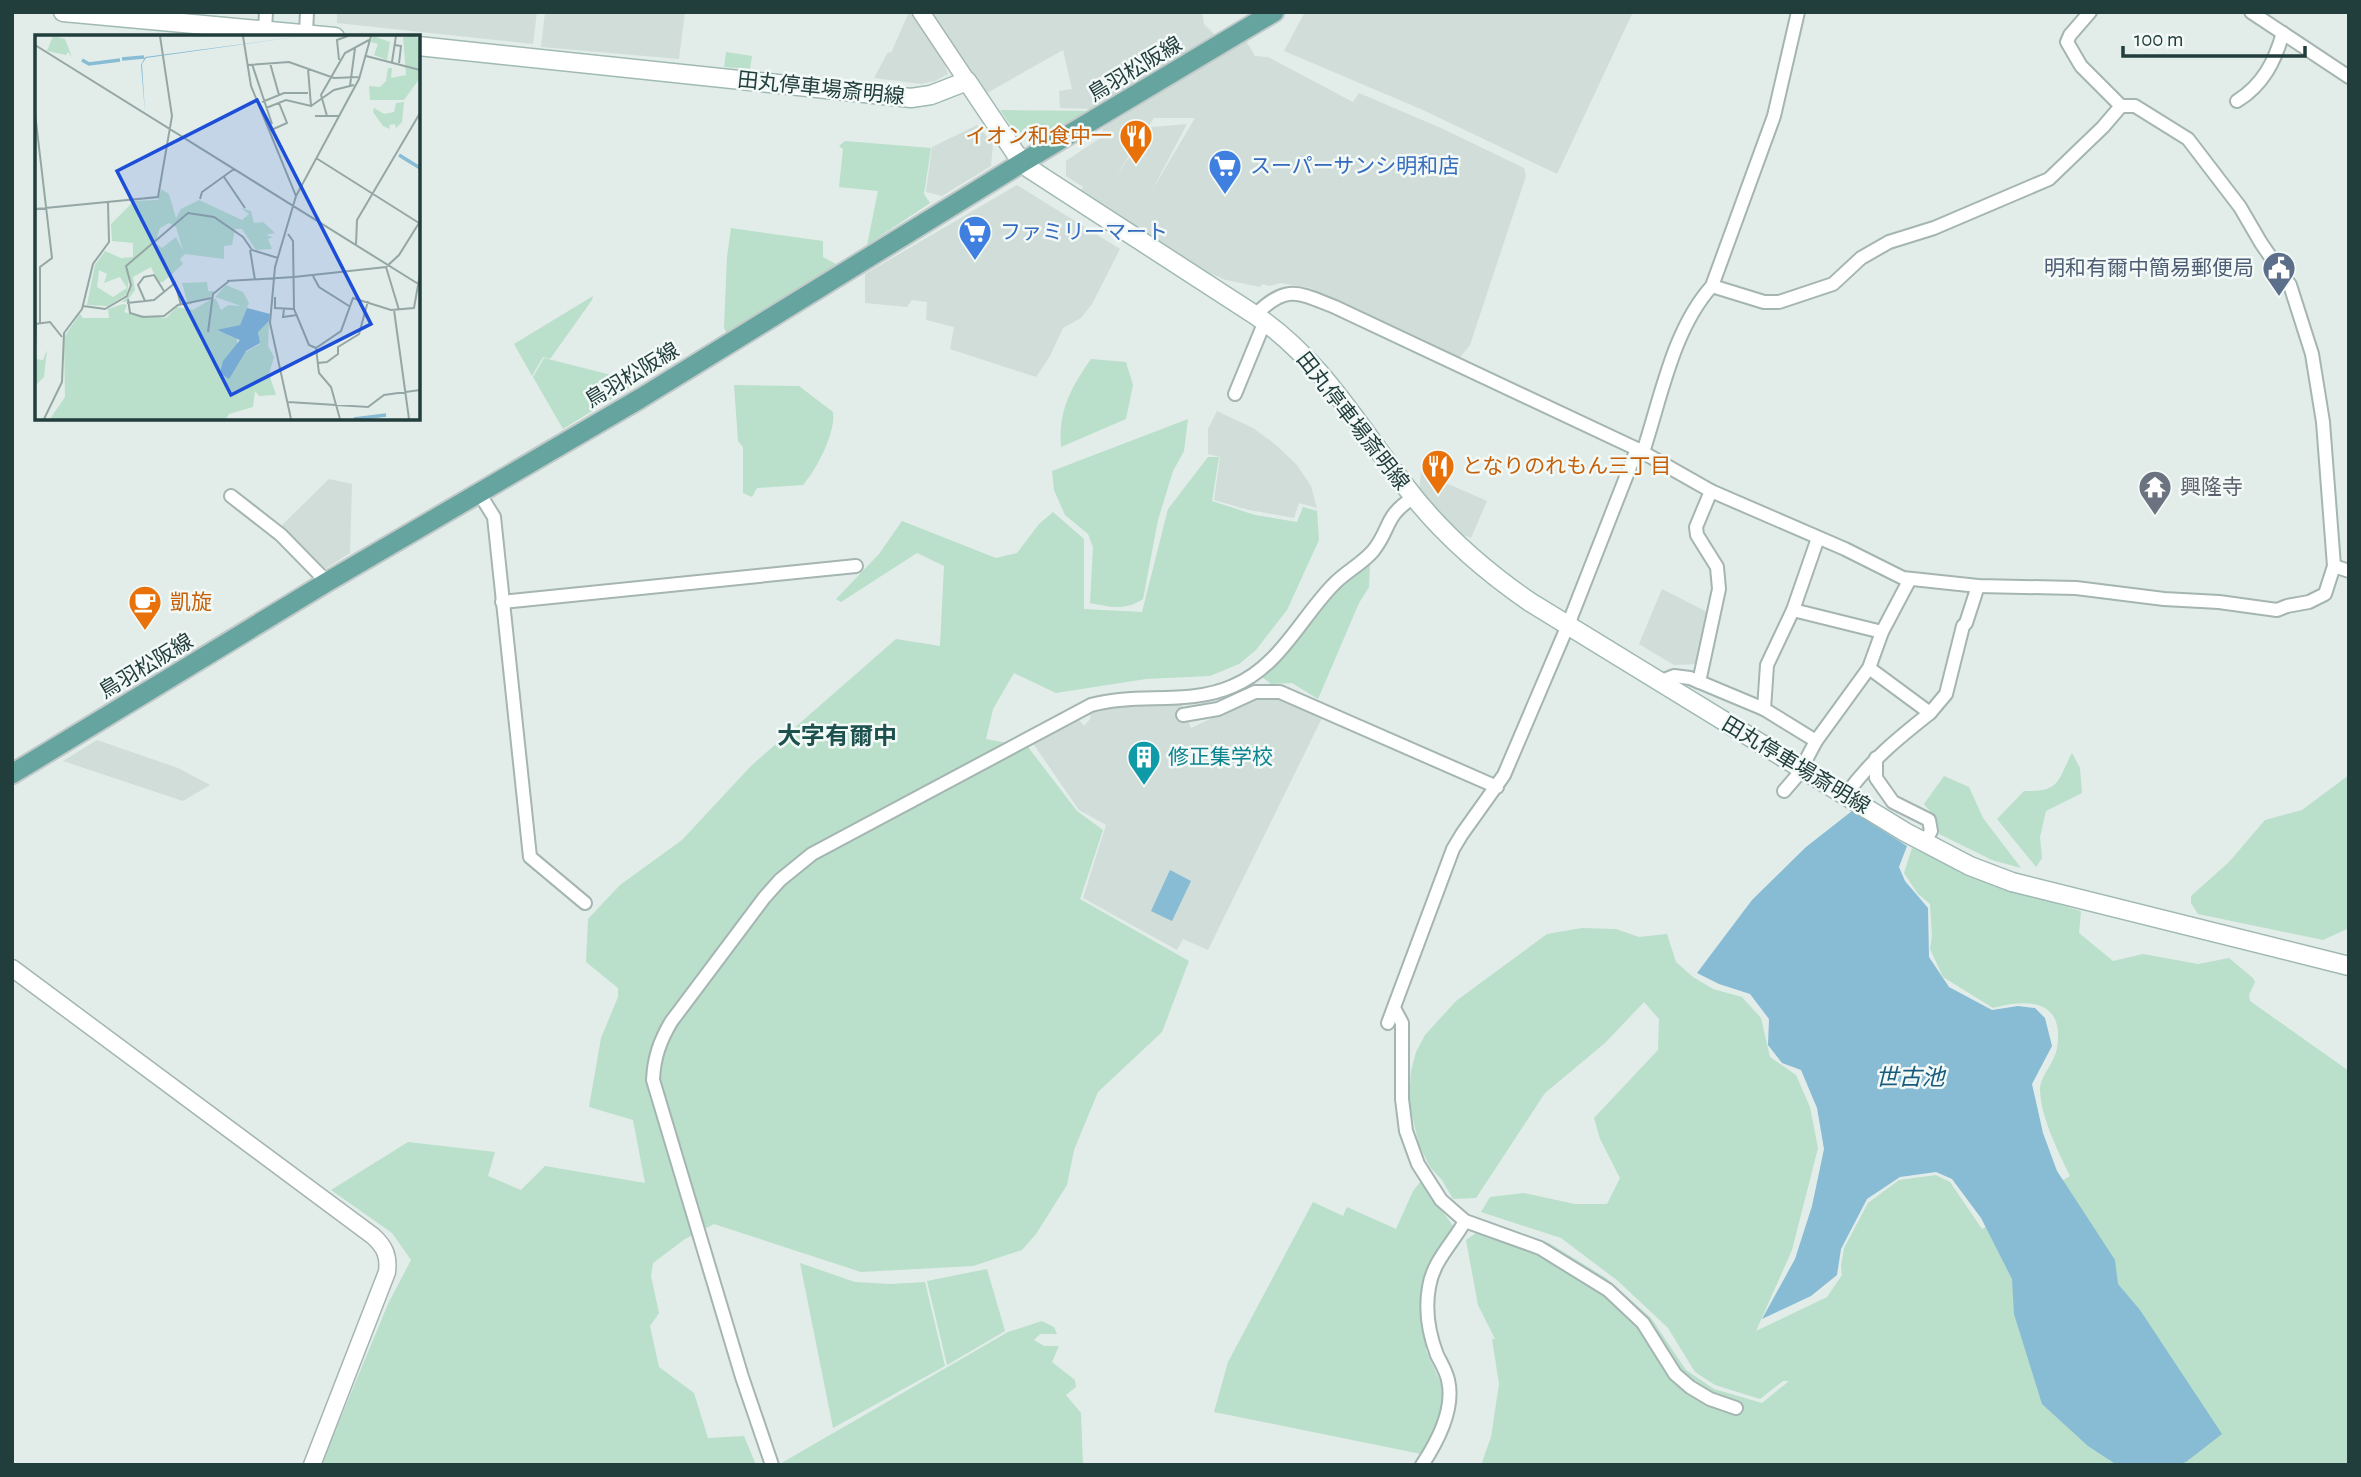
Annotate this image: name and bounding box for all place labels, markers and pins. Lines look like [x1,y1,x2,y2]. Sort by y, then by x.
restaurant icon: イオン和食中一 [1117,117,1155,166]
place label: イオン和食中一 [965,125,1112,147]
supermarket icon: スーパーサンシ明和店 [1206,147,1244,196]
place label: スーパーサンシ明和店 [1250,155,1459,177]
supermarket icon: ファミリーマート [956,213,994,262]
place label: ファミリーマート [1000,222,1168,243]
public building icon: 明和有爾中簡易郵便局 [2260,249,2298,298]
place label: 明和有爾中簡易郵便局 [2044,257,2254,279]
restaurant icon: となりのれもん三丁目 [1419,447,1457,496]
place label: となりのれもん三丁目 [1462,456,1671,477]
temple icon: 興隆寺 [2136,468,2174,517]
place label: 興隆寺 [2180,476,2243,498]
cafe icon: 凱旋 [126,583,164,632]
place label: 凱旋 [170,591,212,613]
building icon: 修正集学校 [1125,738,1163,787]
place label: 修正集学校 [1168,746,1273,768]

